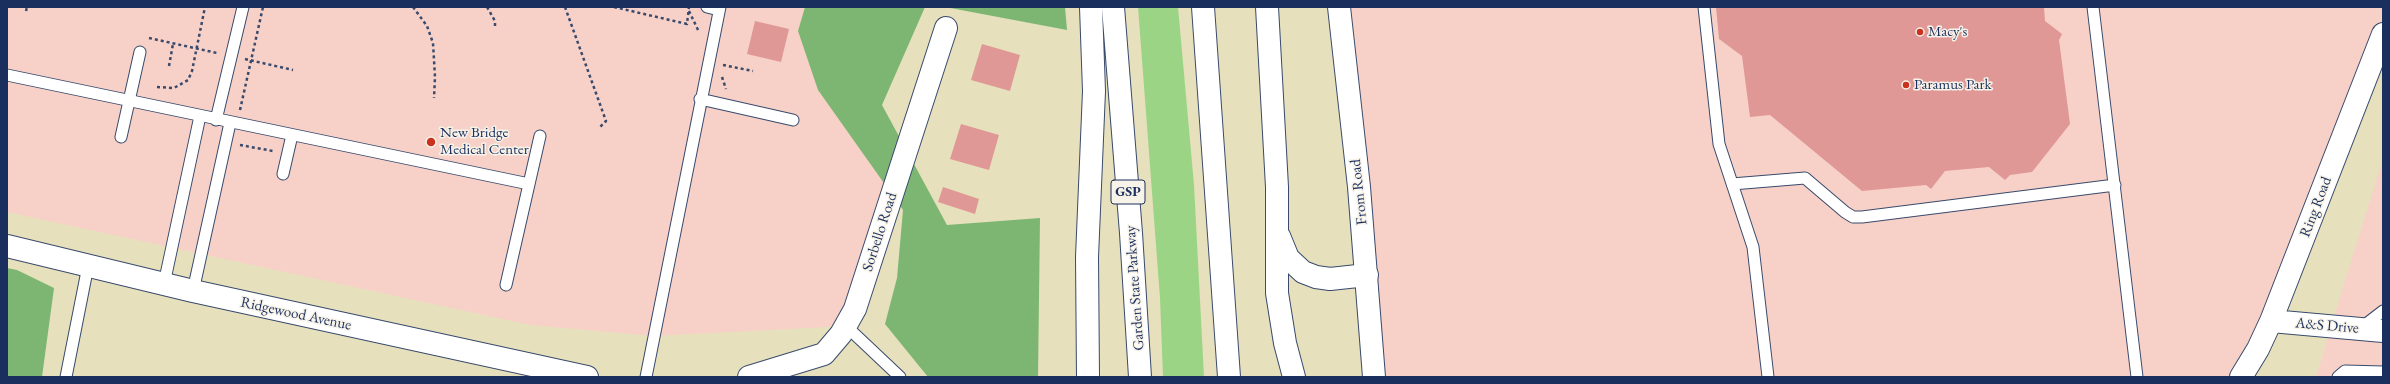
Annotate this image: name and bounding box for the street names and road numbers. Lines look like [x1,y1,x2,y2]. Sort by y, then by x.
street label: From Road [1347,158,1371,226]
street label: Ring Road [2296,174,2336,240]
road number: GSP [1111,180,1145,204]
street label: Sorbello Road [859,190,901,274]
street label: Garden State Parkway [1122,225,1148,351]
street label: Ridgewood Avenue [239,293,353,335]
street label: A&S Drive [2294,314,2360,338]

